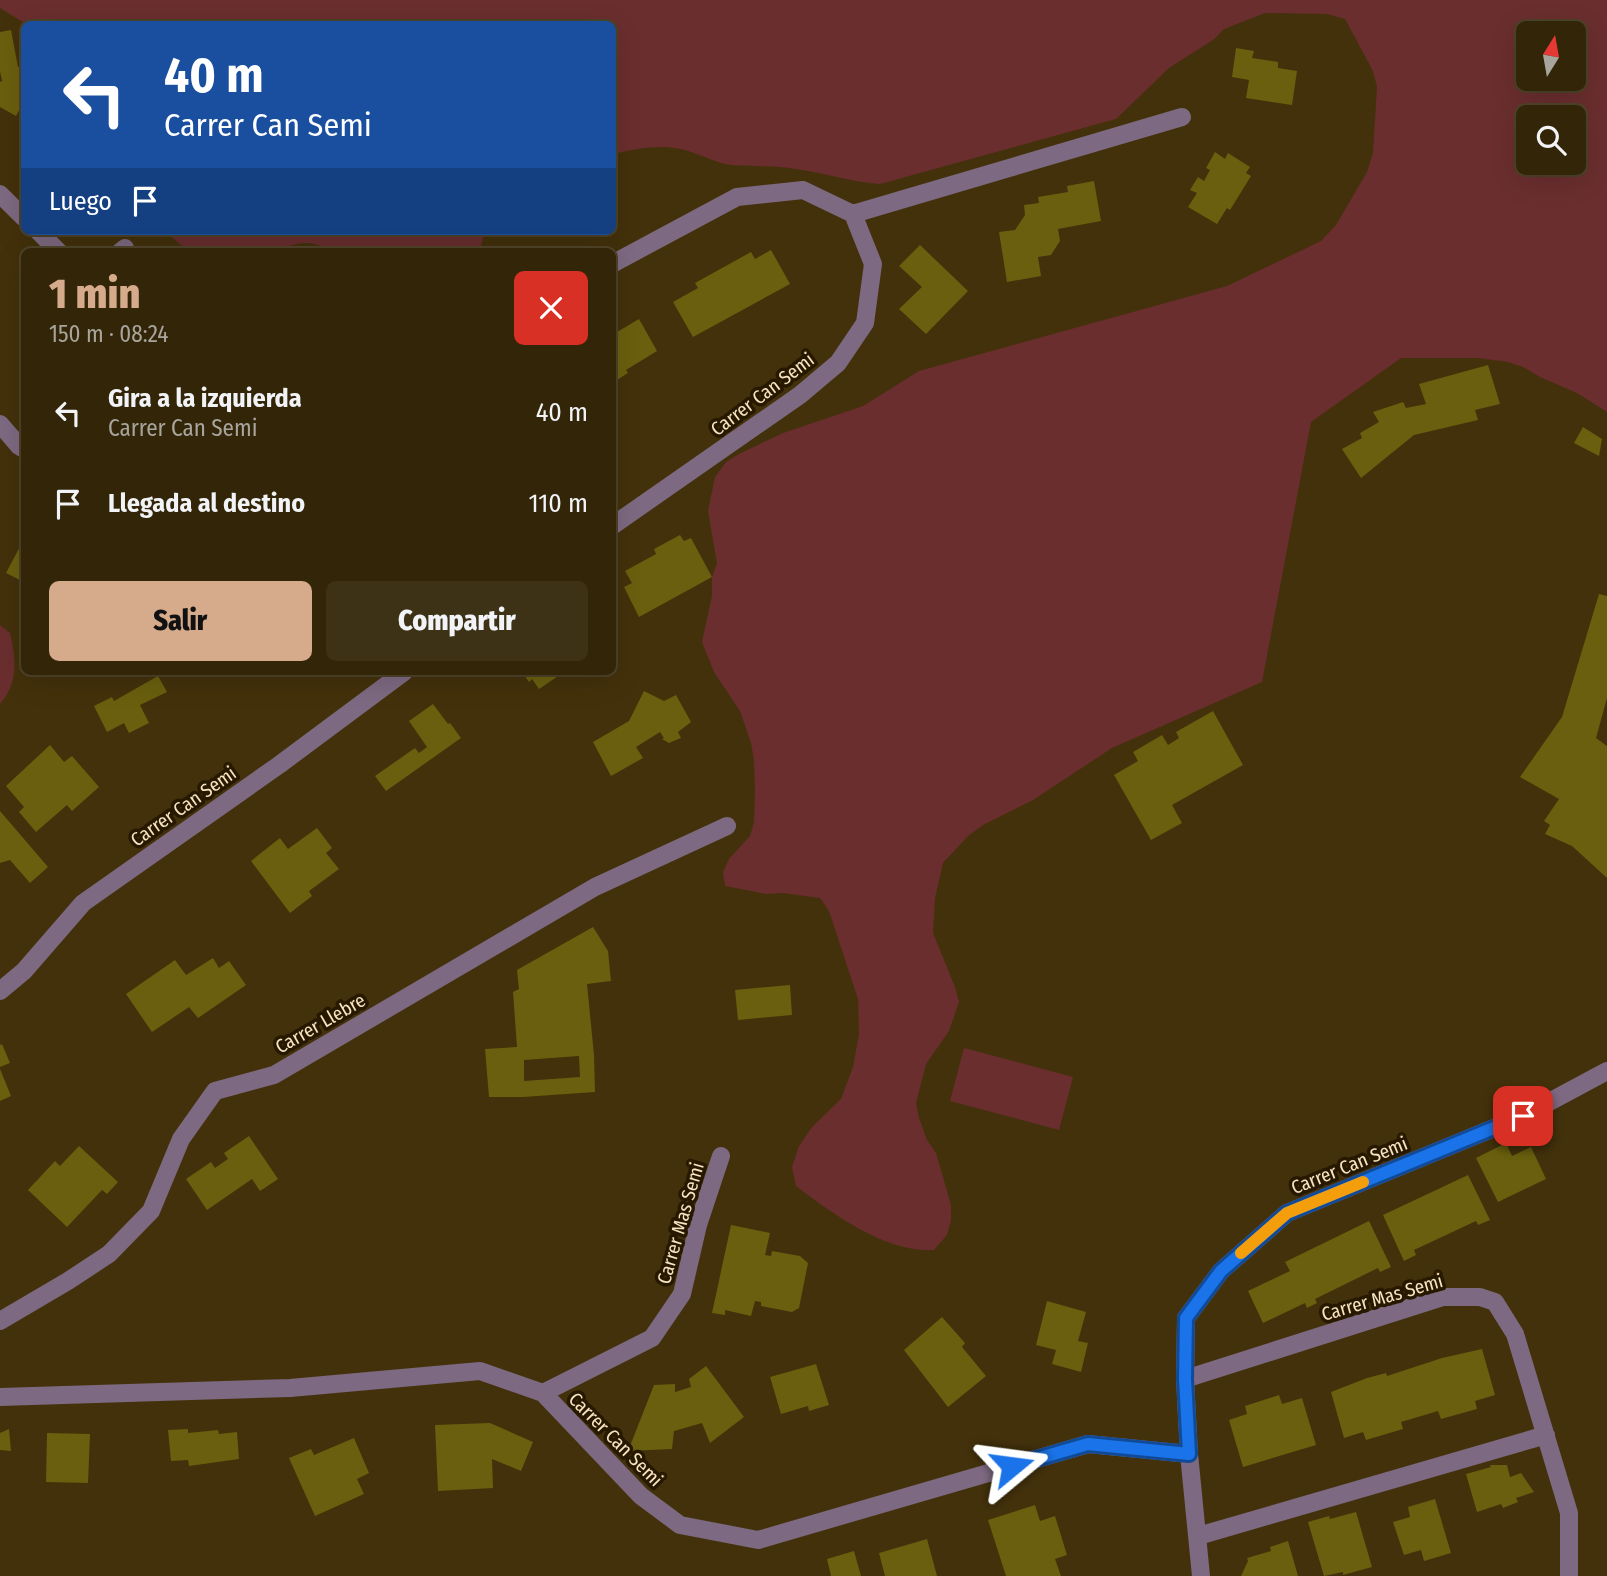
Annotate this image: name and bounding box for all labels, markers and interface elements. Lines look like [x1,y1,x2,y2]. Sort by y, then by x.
north arrow [1516,21,1586,91]
map controls [1516,21,1586,175]
text: 40 m [164,46,264,105]
icon: left [49,49,140,140]
button: search [1516,105,1586,175]
text: Carrer Can Semi [164,106,372,144]
icon: arrive [126,182,164,220]
text: Luego [49,186,112,217]
text: 1 min [49,269,140,319]
button: close [514,271,588,345]
text: 150 m · 08:24 [49,320,168,348]
street label: Carrer Can Semi [706,348,819,441]
text: Gira a la izquierda [108,383,302,414]
icon: left [49,394,87,432]
text: 40 m [536,397,588,428]
text: Carrer Can Semi [108,414,257,442]
icon: arrive [49,485,87,523]
text: Llegada al destino [108,488,305,519]
text: 110 m [528,488,588,519]
button: Salir [49,581,312,661]
button: Compartir [326,581,588,661]
street label: Carrer Can Semi [126,762,240,851]
street label: Carrer Llebre [271,988,369,1058]
pin [1493,1086,1553,1146]
icon: arrive [1504,1097,1542,1135]
street label: Carrer Can Semi [1288,1132,1411,1199]
street label: Carrer Mas Semi [652,1160,709,1287]
street label: Carrer Mas Semi [1319,1269,1446,1326]
street label: Carrer Can Semi [564,1388,667,1491]
position arrow [975,1429,1049,1503]

